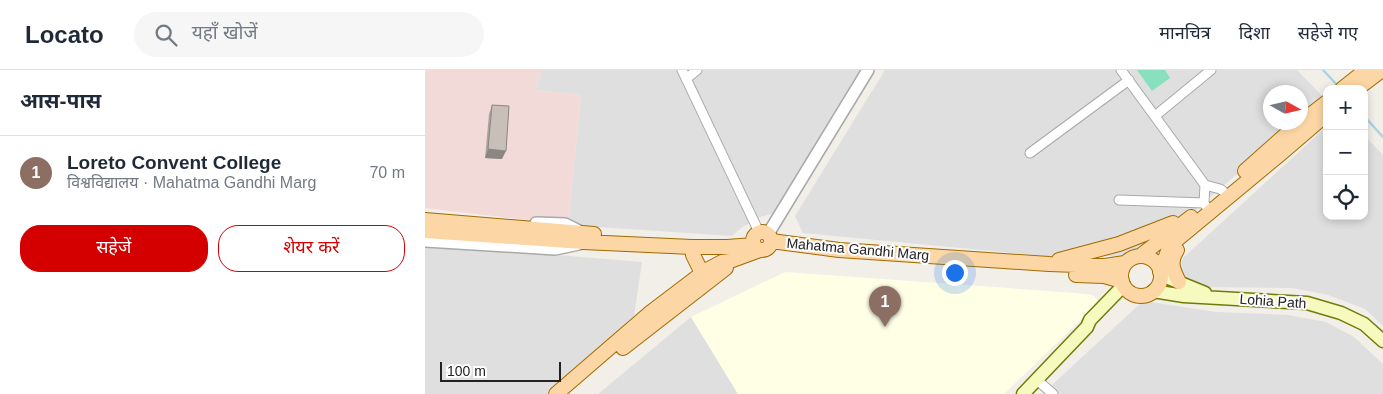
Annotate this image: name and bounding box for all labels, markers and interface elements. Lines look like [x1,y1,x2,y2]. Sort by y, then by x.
search box [134,12,484,57]
text: Locato [25,21,104,48]
icon: search [152,21,180,49]
text: यहाँ खोजें [192,22,258,43]
text: मानचित्र [1159,23,1211,43]
text: दिशा [1239,23,1270,43]
text: सहेजे गए [1298,23,1358,43]
north arrow [1263,85,1308,130]
map controls [1323,85,1368,220]
button: + [1323,85,1368,130]
text: आस-पास [20,89,101,112]
button: − [1323,130,1368,175]
text: Loreto Convent College [67,152,281,173]
text: 1 [32,164,40,181]
text: 70 m [369,164,405,181]
text: विश्वविद्यालय · Mahatma Gandhi Marg [67,174,316,191]
button: locate [1323,175,1368,220]
button: सहेजें [20,225,208,272]
button: शेयर करें [218,225,405,272]
street label: Mahatma Gandhi Marg [786,235,930,263]
your location [942,260,968,286]
pin: 1 [869,286,901,327]
street label: Lohia Path [1239,291,1307,311]
scale bar [440,359,561,382]
text: 100 m [447,363,486,379]

